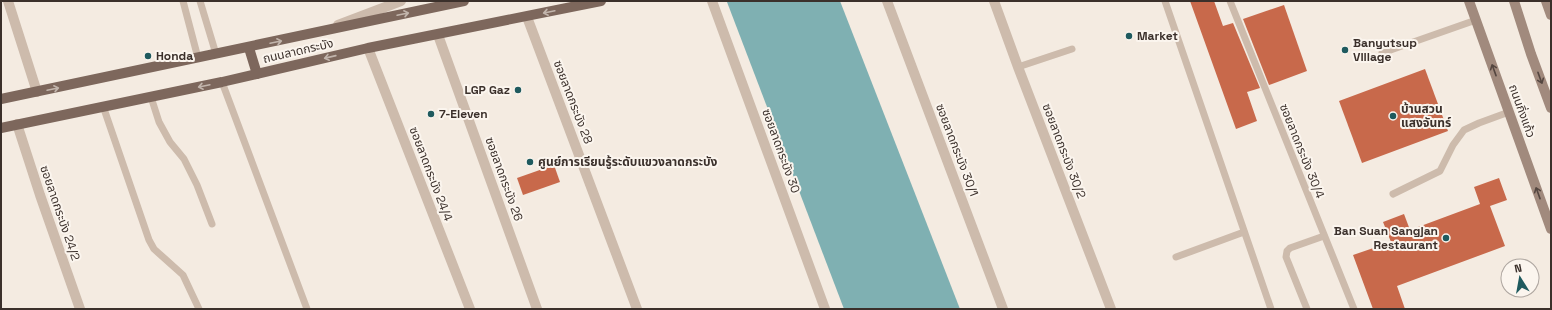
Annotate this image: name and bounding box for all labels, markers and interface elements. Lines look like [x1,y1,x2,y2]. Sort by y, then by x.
one-way arrow [543,8,556,16]
one-way arrow [396,10,409,18]
place label: Market [1137,28,1178,44]
marker: Market [1124,31,1134,41]
street label: ถนนลาดกระบัง [261,35,335,67]
place label: Banyutsup Village [1353,35,1417,65]
one-way arrow [269,37,282,45]
marker: Banyutsup Village [1340,45,1350,55]
place label: Honda [156,48,193,64]
marker: Honda [143,51,153,61]
one-way arrow [324,54,337,61]
street label: ซอยลาดกระบัง 28 [550,58,596,146]
one-way arrow [1490,64,1497,77]
one-way arrow [1536,71,1544,83]
one-way arrow [197,82,210,90]
place label: LGP Gaz [464,82,510,98]
street label: ถนนกิ่งแก้ว [1505,82,1539,140]
one-way arrow [46,84,59,92]
marker: LGP Gaz [513,85,523,95]
street label: ซอยลาดกระบัง 30/1 [932,101,982,199]
street label: ซอยลาดกระบัง 30/2 [1039,101,1089,201]
street label: ซอยลาดกระบัง 30/4 [1276,101,1328,201]
place label: บ้านสวน แสงจันทร์ [1401,101,1451,131]
place label: 7-Eleven [439,106,488,122]
street label: ซอยลาดกระบัง 30 [758,107,804,195]
marker: 7-Eleven [426,109,436,119]
marker: บ้านสวน แสงจันทร์ [1388,111,1398,121]
street label: ซอยลาดกระบัง 24/4 [406,124,457,224]
street label: ซอยลาดกระบัง 26 [481,135,527,223]
place label: ศูนย์การเรียนรู้ระดับแขวงลาดกระบัง [538,154,718,170]
marker: ศูนย์การเรียนรู้ระดับแขวงลาดกระบัง [525,157,535,167]
street label: ซอยลาดกระบัง 24/2 [36,163,84,263]
one-way arrow [1533,187,1541,199]
place label: Ban Suan Sangjan Restaurant [1334,223,1438,253]
marker: Ban Suan Sangjan Restaurant [1441,233,1451,243]
north arrow [1500,258,1540,298]
text: N [1513,261,1523,276]

